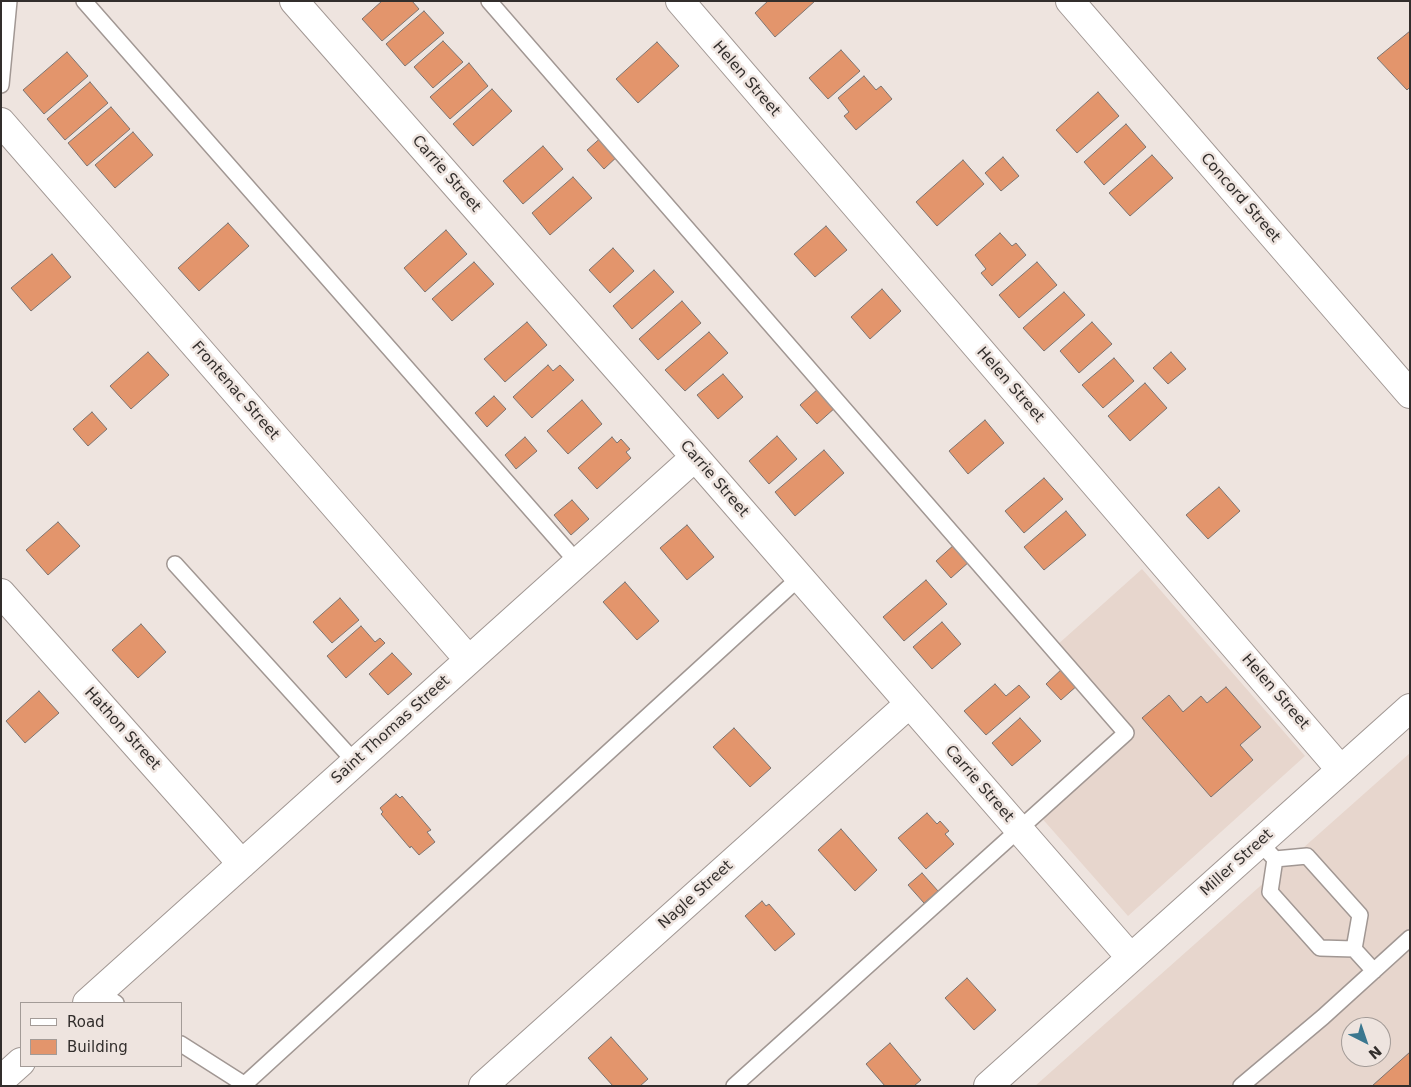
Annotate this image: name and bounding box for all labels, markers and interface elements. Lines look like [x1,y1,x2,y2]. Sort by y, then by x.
street label: Helen Street [708,38,784,120]
street label: Carrie Street [408,132,484,216]
street label: Concord Street [1196,150,1284,246]
street label: Frontenac Street [187,338,283,444]
street label: Helen Street [972,344,1048,426]
street label: Carrie Street [676,437,752,521]
street label: Helen Street [1237,651,1313,733]
street label: Saint Thomas Street [328,672,454,788]
street label: Hathon Street [80,684,164,774]
street label: Carrie Street [941,742,1017,826]
street label: Miller Street [1197,826,1277,900]
street label: Nagle Street [655,857,737,933]
legend [20,1002,182,1067]
text: Road [67,1013,105,1031]
north arrow [1341,1017,1391,1067]
text: Building [67,1038,128,1056]
text: N [1366,1043,1385,1062]

